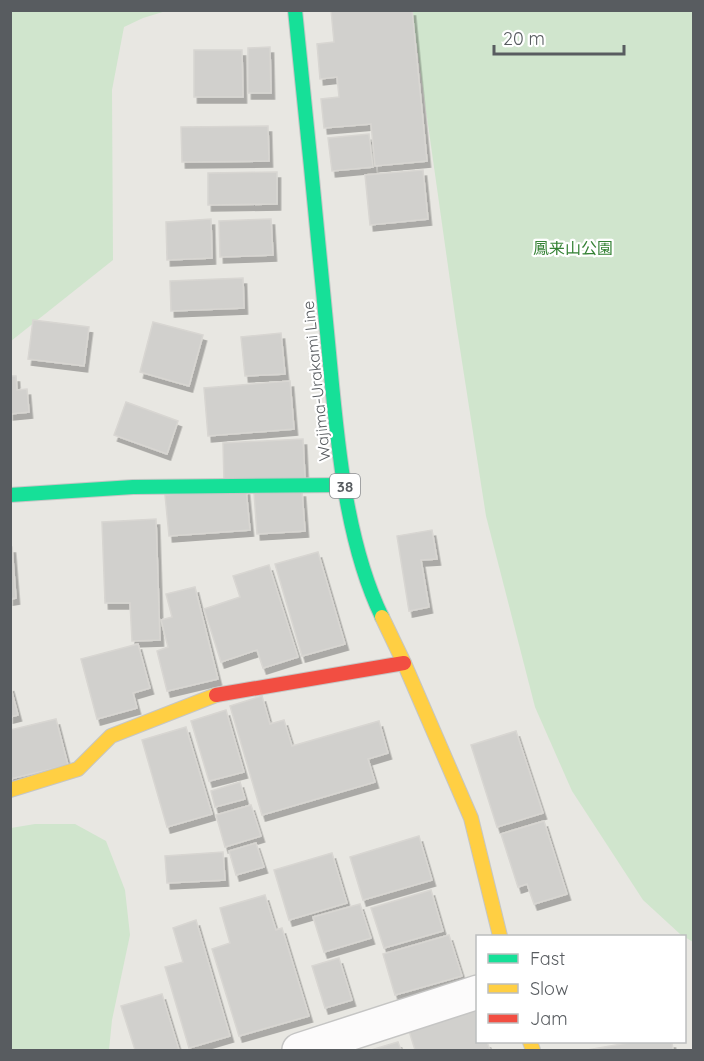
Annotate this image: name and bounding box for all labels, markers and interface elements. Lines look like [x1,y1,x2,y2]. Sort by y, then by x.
scale bar [494,18,624,56]
text: 20 m [503,27,545,50]
park label: 鳳来山公園 [533,238,613,258]
street label: Wajima-Urakami Line [298,300,334,462]
road number: 38 [330,474,360,498]
legend [476,935,686,1043]
text: Fast [530,947,565,970]
text: Slow [530,977,568,1000]
text: Jam [530,1007,568,1030]

